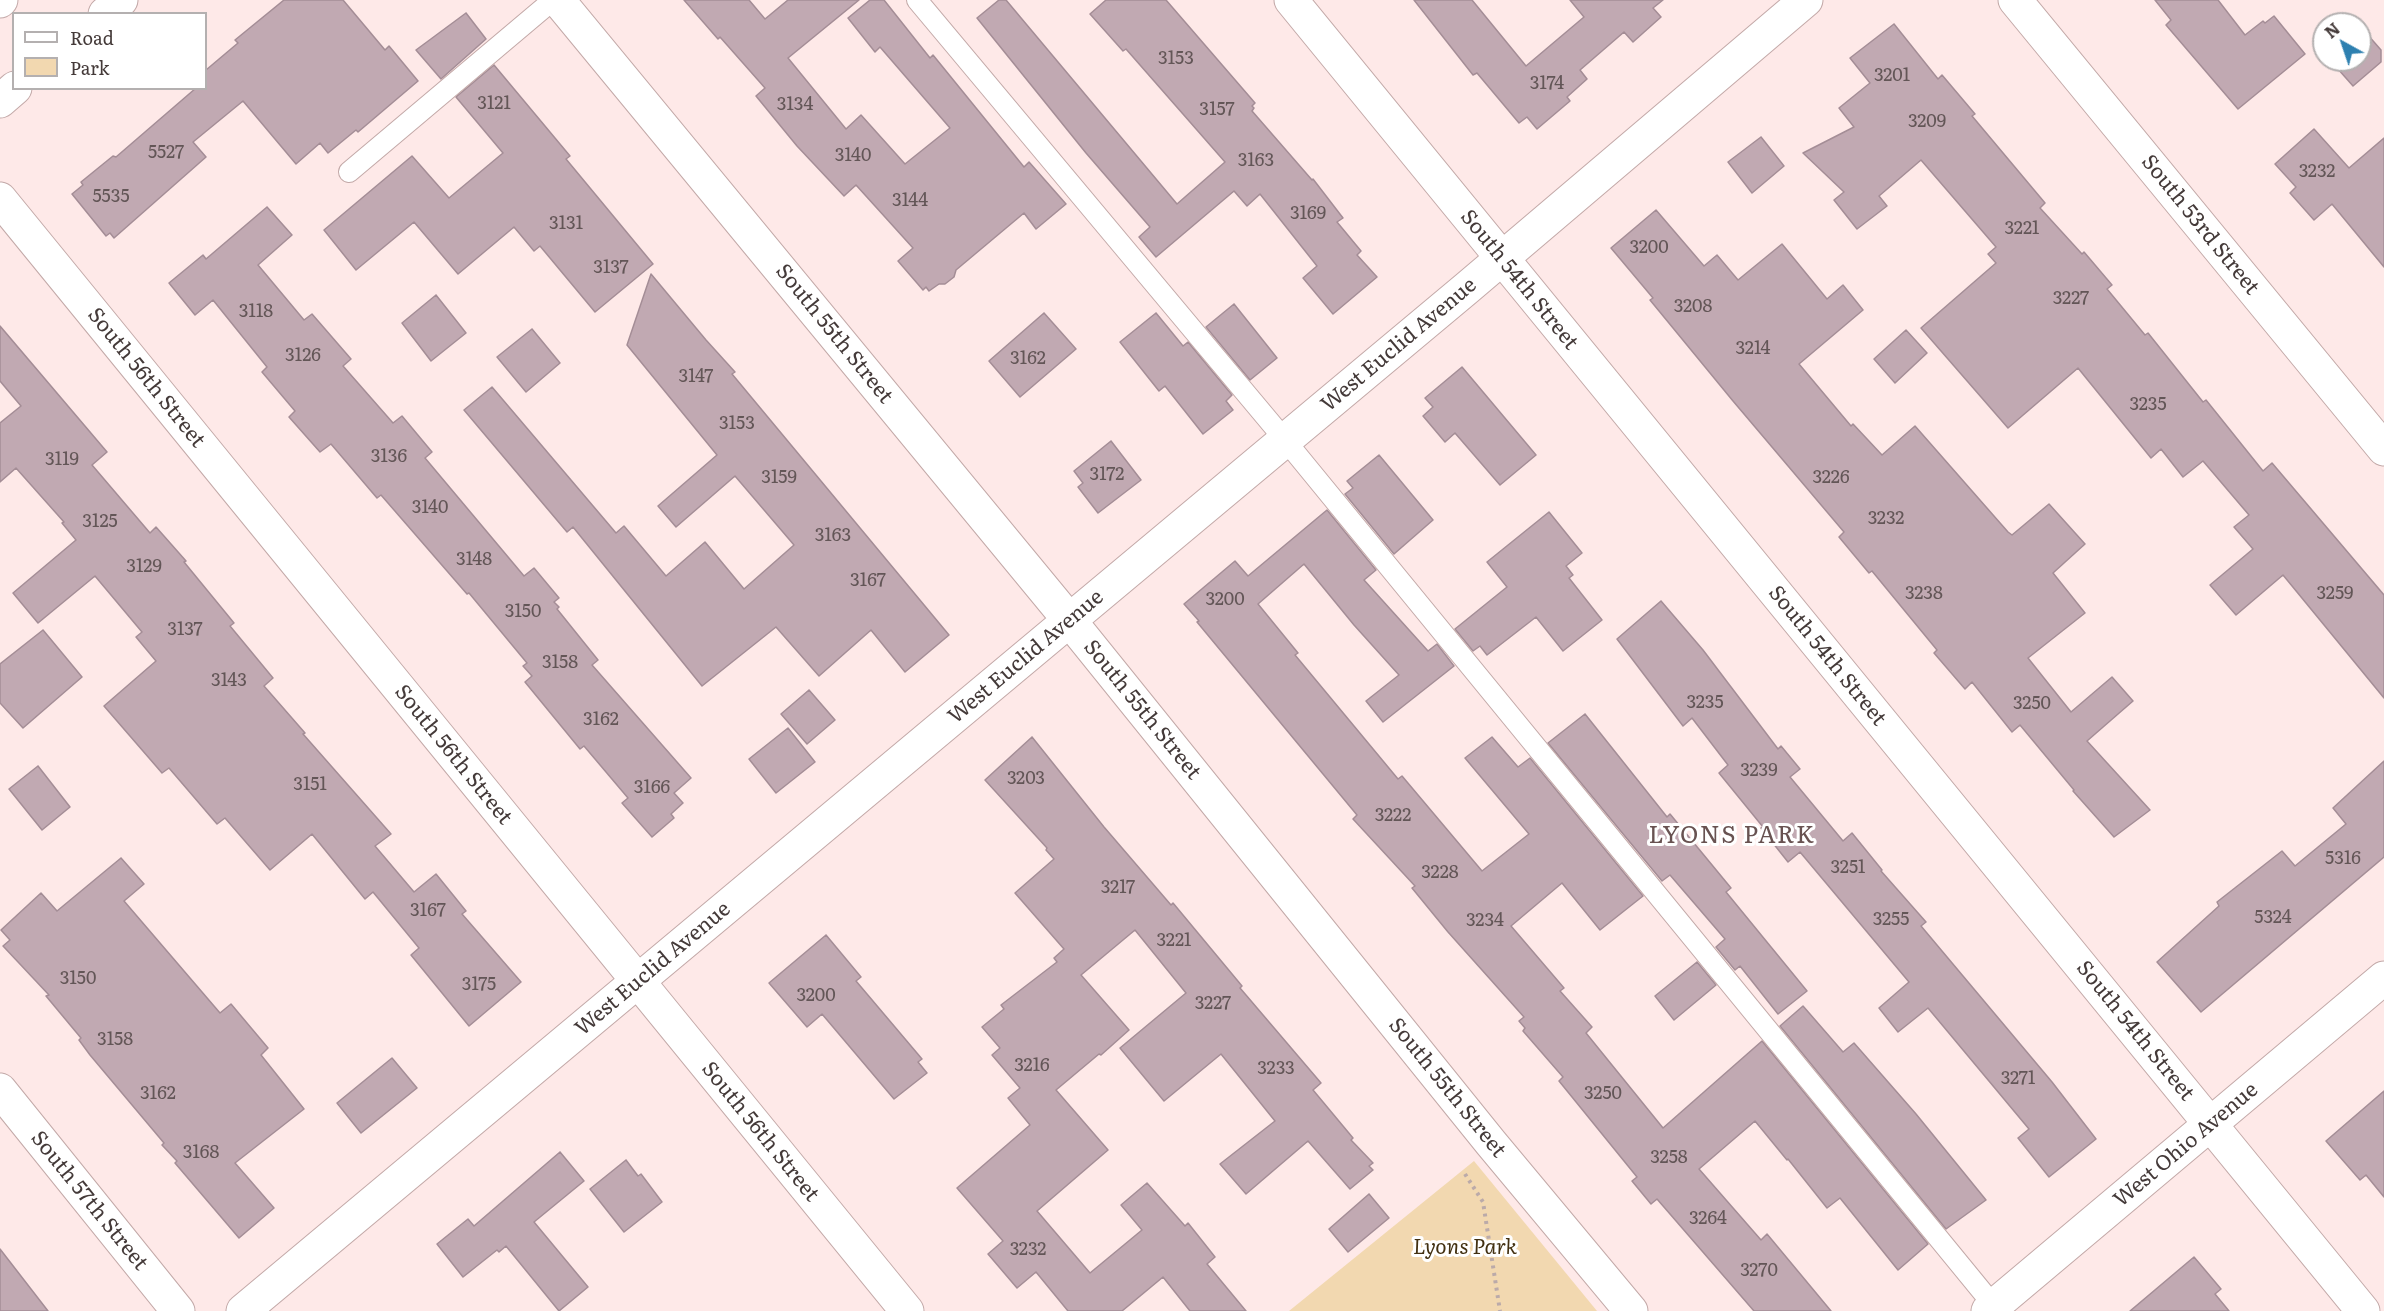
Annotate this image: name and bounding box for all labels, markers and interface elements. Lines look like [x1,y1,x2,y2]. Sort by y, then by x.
legend [12,12,207,90]
north arrow [2312,12,2372,72]
text: N [2319,16,2345,43]
text: Road [70,24,114,51]
house number: 3153 [1158,48,1194,70]
text: Park [70,54,109,81]
house number: 3201 [1874,65,1910,87]
house number: 3174 [1530,73,1564,95]
house number: 3121 [477,93,511,115]
house number: 3134 [777,94,813,116]
house number: 3157 [1199,99,1235,121]
house number: 3209 [1908,111,1946,133]
house number: 5527 [148,142,184,164]
house number: 3140 [835,145,871,167]
house number: 3163 [1238,150,1274,172]
street label: South 53rd Street [2136,150,2264,300]
house number: 3232 [2299,161,2335,183]
house number: 5535 [92,186,130,208]
house number: 3144 [892,190,928,212]
house number: 3169 [1290,203,1326,225]
street label: South 54th Street [1455,205,1583,355]
house number: 3131 [549,213,583,235]
house number: 3221 [2005,218,2039,240]
house number: 3200 [1629,237,1669,259]
house number: 3137 [593,257,629,279]
street label: South 55th Street [770,259,898,409]
street label: West Euclid Avenue [1316,273,1482,417]
house number: 3227 [2053,288,2089,310]
house number: 3208 [1674,296,1712,318]
house number: 3118 [239,301,273,323]
street label: South 56th Street [82,303,210,453]
house number: 3214 [1736,338,1770,360]
house number: 3126 [285,345,321,367]
house number: 3162 [1010,348,1046,370]
house number: 3147 [679,366,713,388]
house number: 3235 [2129,394,2167,416]
house number: 3153 [719,413,755,435]
house number: 3136 [371,446,407,468]
house number: 3119 [45,449,79,471]
house number: 3172 [1090,464,1124,486]
house number: 3159 [761,467,797,489]
house number: 3226 [1812,467,1850,489]
house number: 3140 [412,497,448,519]
house number: 3232 [1868,508,1904,530]
house number: 3125 [82,511,118,533]
house number: 3163 [815,525,851,547]
house number: 3148 [456,549,492,571]
house number: 3129 [126,556,162,578]
house number: 3167 [850,570,886,592]
street label: South 54th Street [1763,581,1891,731]
house number: 3238 [1905,583,1943,605]
house number: 3259 [2317,583,2353,605]
street label: West Euclid Avenue [943,585,1109,729]
house number: 3200 [1205,589,1245,611]
house number: 3150 [505,601,541,623]
house number: 3137 [167,619,203,641]
street label: South 55th Street [1078,635,1206,785]
house number: 3158 [542,652,578,674]
house number: 3143 [211,670,247,692]
street label: South 56th Street [389,680,517,830]
house number: 3235 [1686,692,1724,714]
house number: 3250 [2013,693,2051,715]
house number: 3162 [583,709,619,731]
house number: 3239 [1740,760,1778,782]
house number: 3203 [1007,768,1045,790]
house number: 3151 [293,774,327,796]
house number: 3166 [634,777,670,799]
house number: 3222 [1375,805,1411,827]
district label: LYONS PARK [1648,822,1816,850]
house number: 5316 [2325,848,2361,870]
house number: 3251 [1831,857,1865,879]
house number: 3228 [1421,862,1459,884]
house number: 3217 [1101,877,1135,899]
street label: West Euclid Avenue [570,897,736,1041]
house number: 3167 [410,900,446,922]
house number: 5324 [2254,907,2292,929]
house number: 3255 [1873,909,1909,931]
house number: 3234 [1466,910,1504,932]
house number: 3221 [1157,930,1191,952]
street label: South 54th Street [2071,956,2199,1106]
house number: 3150 [60,968,96,990]
house number: 3175 [462,974,496,996]
house number: 3200 [796,985,836,1007]
house number: 3227 [1195,993,1231,1015]
street label: South 55th Street [1383,1013,1511,1163]
house number: 3158 [97,1029,133,1051]
house number: 3216 [1014,1055,1050,1077]
street label: South 56th Street [696,1057,824,1207]
house number: 3233 [1257,1058,1295,1080]
house number: 3271 [2001,1068,2035,1090]
street label: West Ohio Avenue [2109,1077,2263,1213]
house number: 3162 [140,1083,176,1105]
house number: 3250 [1584,1083,1622,1105]
street label: South 57th Street [25,1126,153,1276]
house number: 3168 [183,1142,219,1164]
house number: 3258 [1650,1147,1688,1169]
house number: 3264 [1689,1208,1727,1230]
park label: Lyons Park [1413,1235,1517,1261]
house number: 3232 [1010,1239,1046,1261]
house number: 3270 [1740,1260,1778,1282]

